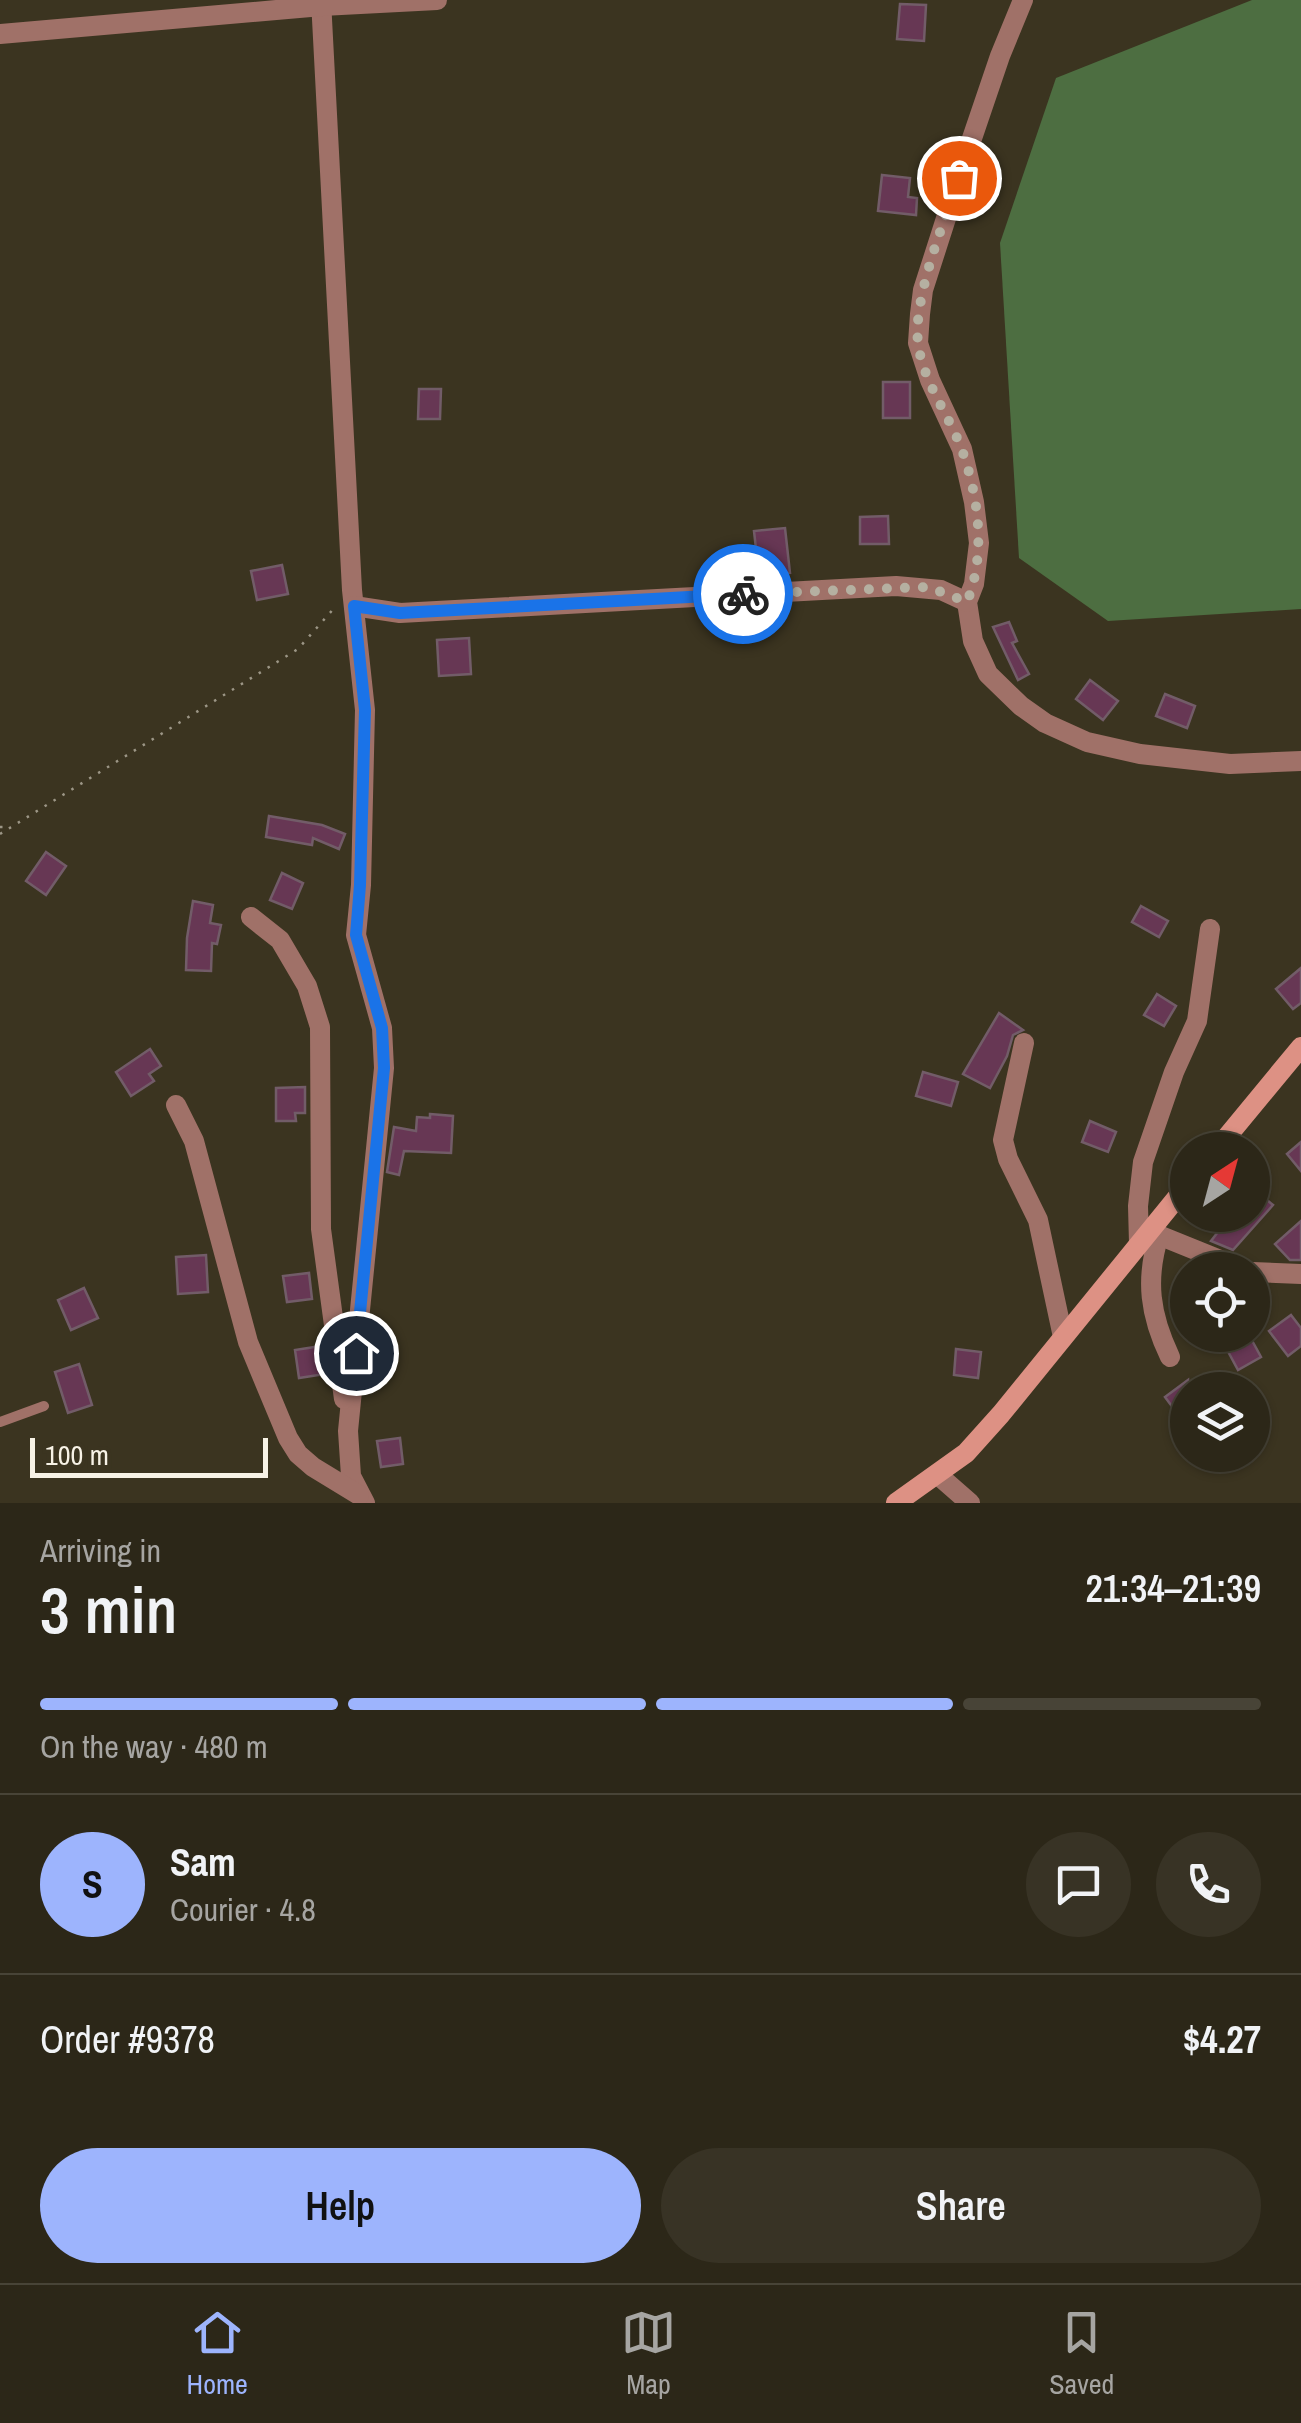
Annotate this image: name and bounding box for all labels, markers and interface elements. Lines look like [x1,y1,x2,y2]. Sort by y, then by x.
pin [917,136,1002,221]
icon: bag [932,151,987,206]
courier [693,544,793,644]
icon: bike [716,567,771,622]
north arrow [1170,1132,1270,1232]
map controls [1170,1132,1270,1472]
button: locate [1170,1252,1270,1352]
pin [314,1311,399,1396]
icon: home [329,1326,384,1381]
button: layers [1170,1372,1270,1472]
scale bar [30,1433,268,1478]
text: 100 m [45,1436,109,1474]
text: Arriving in [40,1529,161,1572]
text: 21:34–21:39 [1085,1563,1261,1614]
text: 3 min [40,1566,177,1653]
text: On the way · 480 m [40,1725,268,1768]
button: chat [1026,1832,1131,1937]
button: phone [1156,1832,1261,1937]
text: Sam [170,1837,236,1888]
text: S [82,1859,103,1910]
text: Courier · 4.8 [170,1888,316,1931]
text: Order #9378 [40,2014,215,2065]
text: $4.27 [1183,2014,1261,2065]
button: Help [40,2148,641,2263]
button: Share [661,2148,1261,2263]
tab: Home [187,2305,248,2403]
tab: Map [621,2305,676,2403]
tab: Saved [1049,2305,1114,2403]

